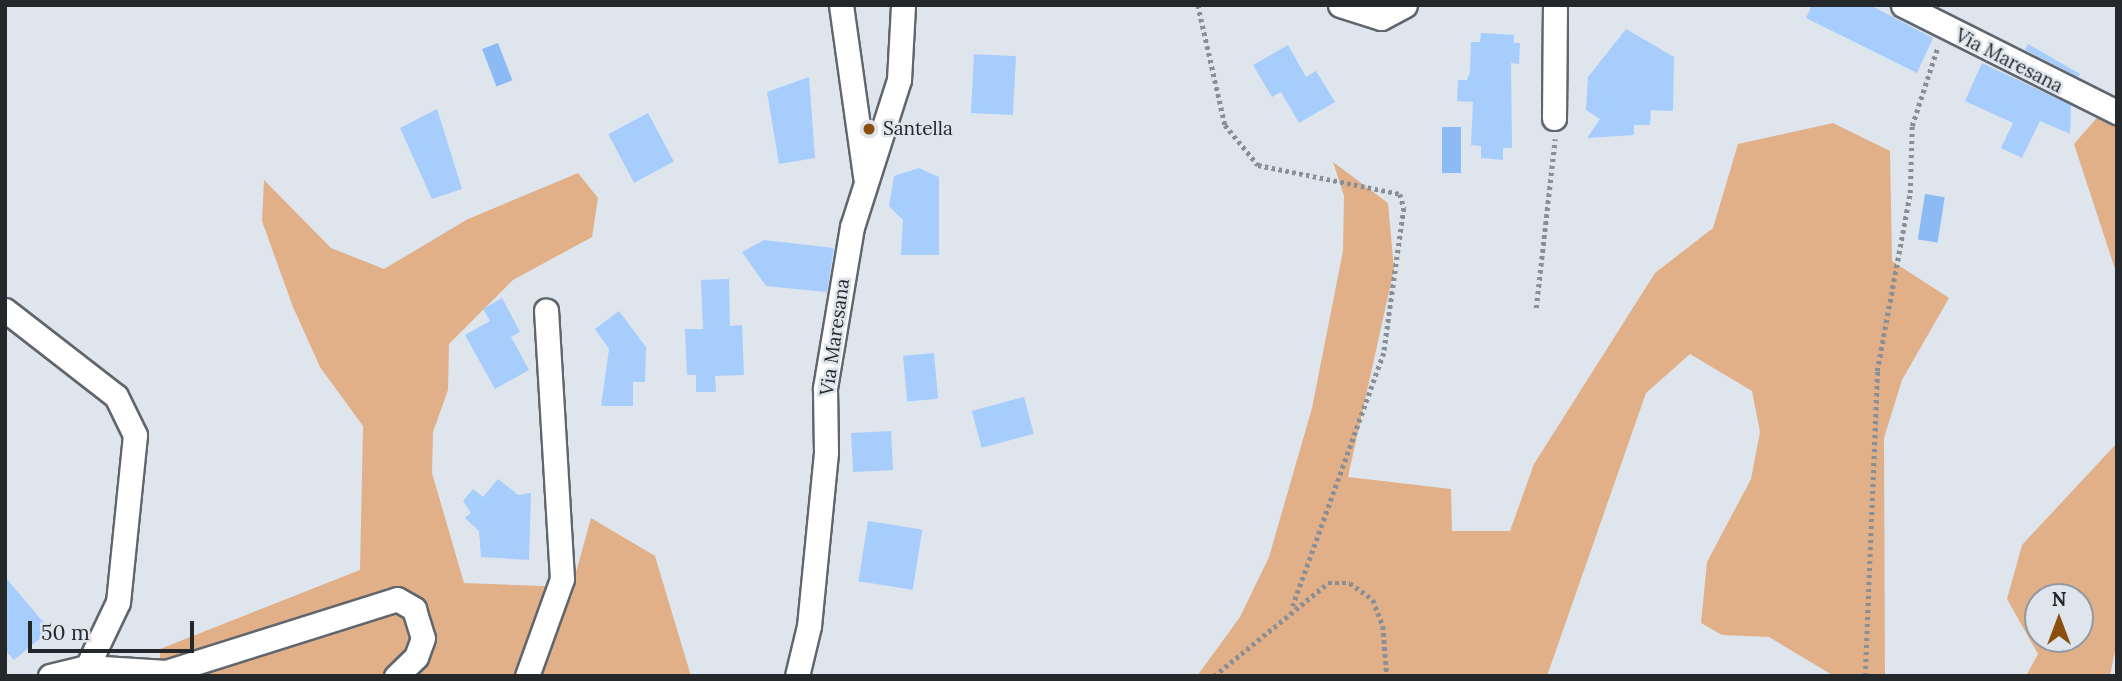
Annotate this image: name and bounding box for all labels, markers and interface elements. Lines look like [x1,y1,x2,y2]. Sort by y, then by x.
street label: Via Maresana [1951,24,2067,98]
place label: Santella [883,118,953,140]
marker: Santella [861,121,877,137]
street label: Via Maresana [816,277,854,397]
north arrow [2024,583,2094,653]
text: N [2052,587,2066,611]
scale bar [32,608,198,652]
text: 50 m [41,619,90,646]

